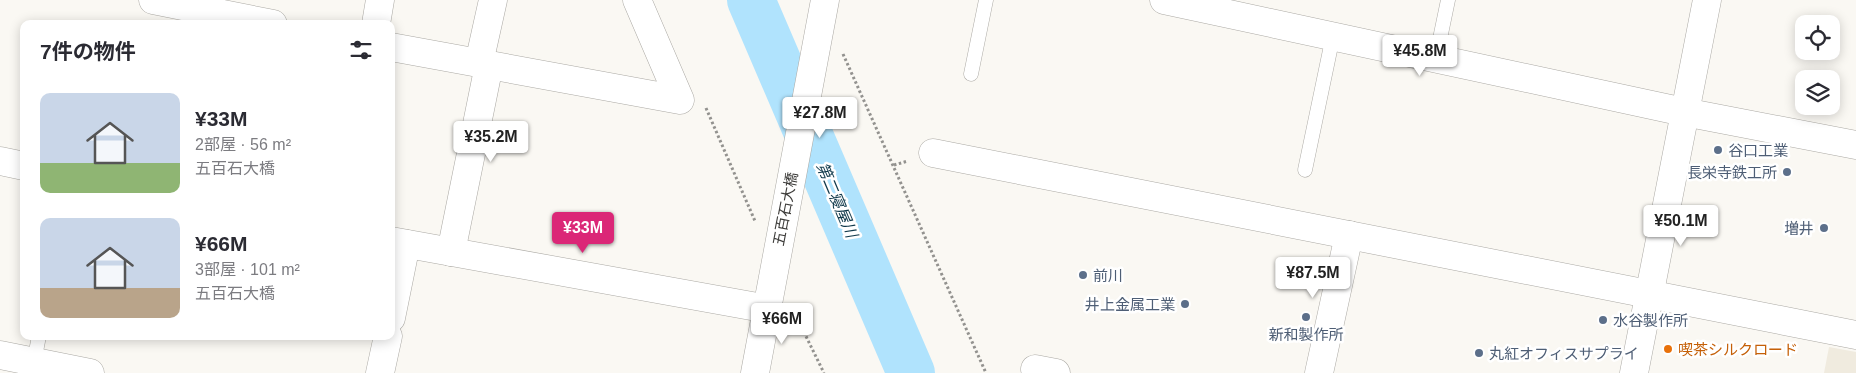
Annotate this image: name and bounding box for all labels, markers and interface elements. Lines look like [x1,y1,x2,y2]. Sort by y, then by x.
map controls [1795,15,1840,115]
button: locate [1795,15,1840,60]
pin: ¥45.8M [1379,34,1461,77]
icon: filters [347,36,375,64]
text: 7件の物件 [40,40,136,63]
text: ¥45.8M [1393,42,1447,59]
button: layers [1795,70,1840,115]
pin: ¥27.8M [779,96,861,139]
text: ¥27.8M [793,104,847,121]
text: ¥33M [195,107,248,130]
icon: home [80,113,140,173]
pin: ¥35.2M [450,120,532,163]
text: ¥35.2M [464,128,518,145]
text: 2部屋 · 56 m² [195,136,291,153]
place label: 谷口工業 [1728,142,1788,159]
marker: 谷口工業 [1712,144,1724,156]
text: 五百石大橋 [195,160,275,177]
water label: 第二寝屋川 [814,160,861,242]
place label: 長栄寺鉄工所 [1687,164,1777,181]
marker: 長栄寺鉄工所 [1781,166,1793,178]
street label: 五百石大橋 [769,171,801,247]
pin: ¥50.1M [1640,204,1722,247]
pin: ¥33M [553,212,613,254]
text: ¥50.1M [1654,212,1708,229]
text: ¥33M [563,219,603,236]
place label: 増井 [1784,220,1814,237]
marker: 増井 [1818,222,1830,234]
text: ¥66M [195,232,248,255]
icon: home [80,238,140,298]
pin: ¥87.5M [1272,256,1354,299]
text: 3部屋 · 101 m² [195,261,300,278]
text: ¥87.5M [1286,264,1340,281]
place label: 前川 [1093,267,1123,284]
marker: 前川 [1077,269,1089,281]
text: 五百石大橋 [195,285,275,302]
place label: 井上金属工業 [1085,296,1175,313]
marker: 井上金属工業 [1179,298,1191,310]
pin: ¥66M [752,302,812,345]
text: ¥66M [762,310,802,327]
marker: 新和製作所 [1300,311,1312,323]
place label: 水谷製作所 [1613,312,1688,329]
marker: 水谷製作所 [1597,314,1609,326]
place label: 新和製作所 [1268,326,1344,343]
place label: 喫茶シルクロード [1678,341,1798,358]
marker: 喫茶シルクロード [1662,343,1674,355]
place label: 丸紅オフィスサプライ [1489,345,1639,362]
marker: 丸紅オフィスサプライ [1473,347,1485,359]

